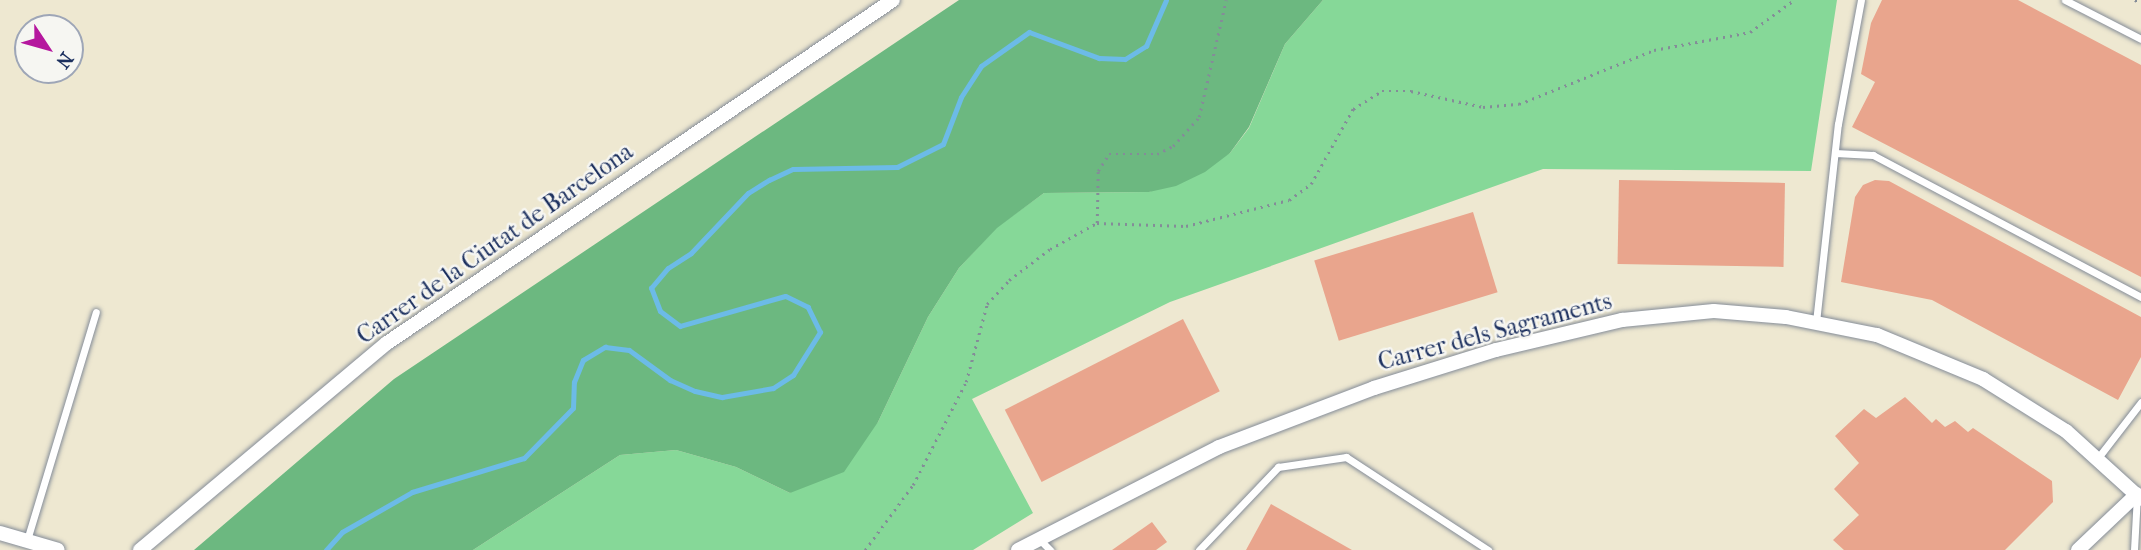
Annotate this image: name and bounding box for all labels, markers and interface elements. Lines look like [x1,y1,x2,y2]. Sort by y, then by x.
north arrow [14,14,84,84]
text: N [51,48,78,72]
street label: Carrer de la Ciutat de Barcelona [351,137,639,351]
street label: Carrer dels Sagraments [1375,287,1615,377]

